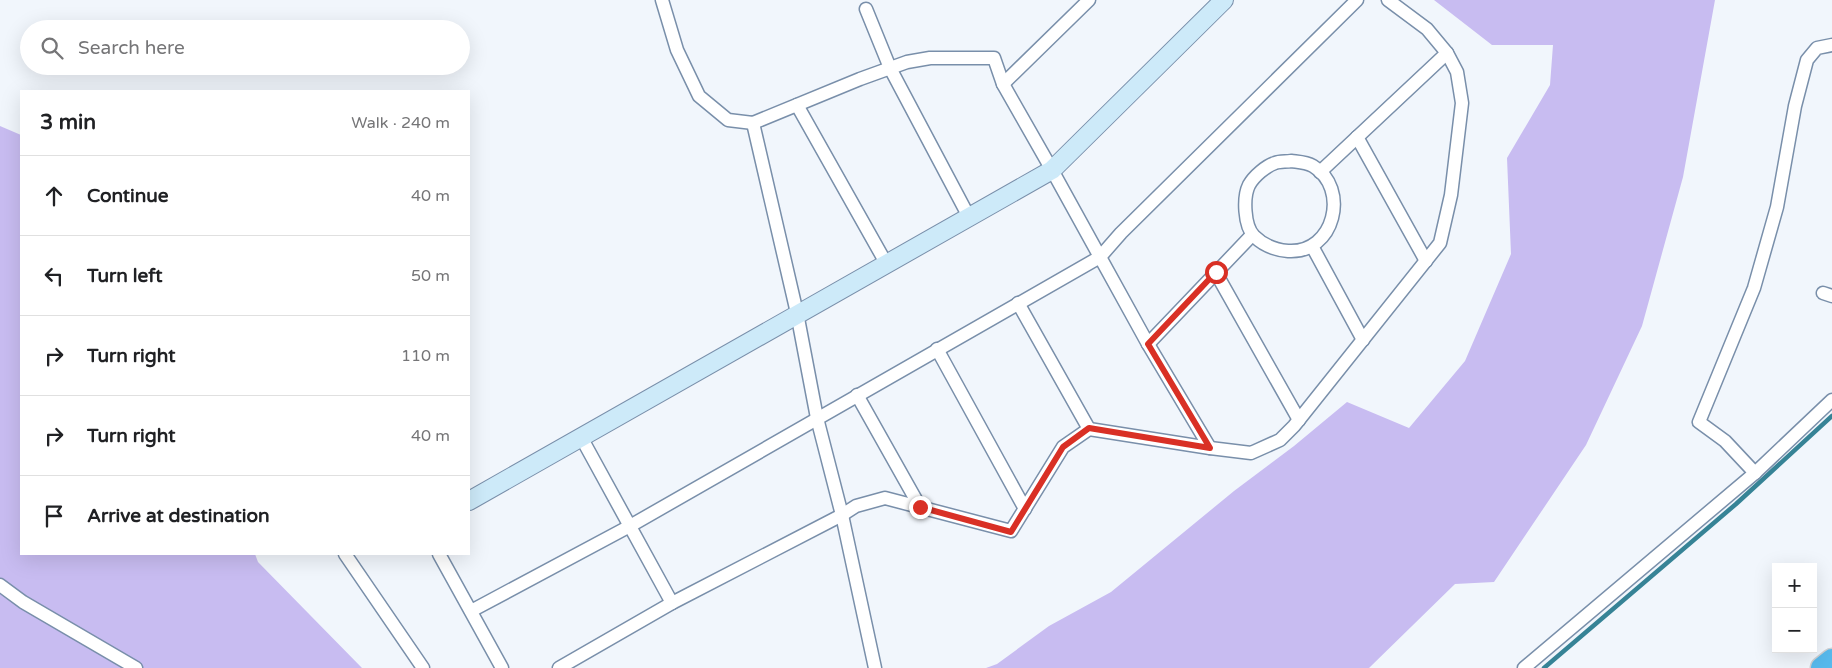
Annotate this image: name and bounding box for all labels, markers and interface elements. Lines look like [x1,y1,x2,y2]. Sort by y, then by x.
search box [20,20,470,75]
icon: search [38,34,66,62]
text: Search here [78,37,185,59]
text: 3 min [40,110,96,135]
text: Walk · 240 m [351,113,450,133]
icon: ahead [40,182,68,210]
text: Continue [87,185,169,207]
text: 40 m [411,186,450,206]
route start [1205,261,1228,284]
icon: left [40,262,68,290]
text: Turn left [87,265,163,287]
text: 50 m [411,266,450,286]
icon: right [40,342,68,370]
text: Turn right [87,345,175,367]
text: 110 m [401,346,450,366]
icon: right [40,422,68,450]
text: Turn right [87,425,175,447]
text: 40 m [411,426,450,446]
route end [909,496,932,519]
icon: arrive [40,502,68,530]
text: Arrive at destination [87,505,270,527]
map controls [1772,563,1817,653]
button: + [1772,563,1817,608]
button: − [1772,608,1817,653]

